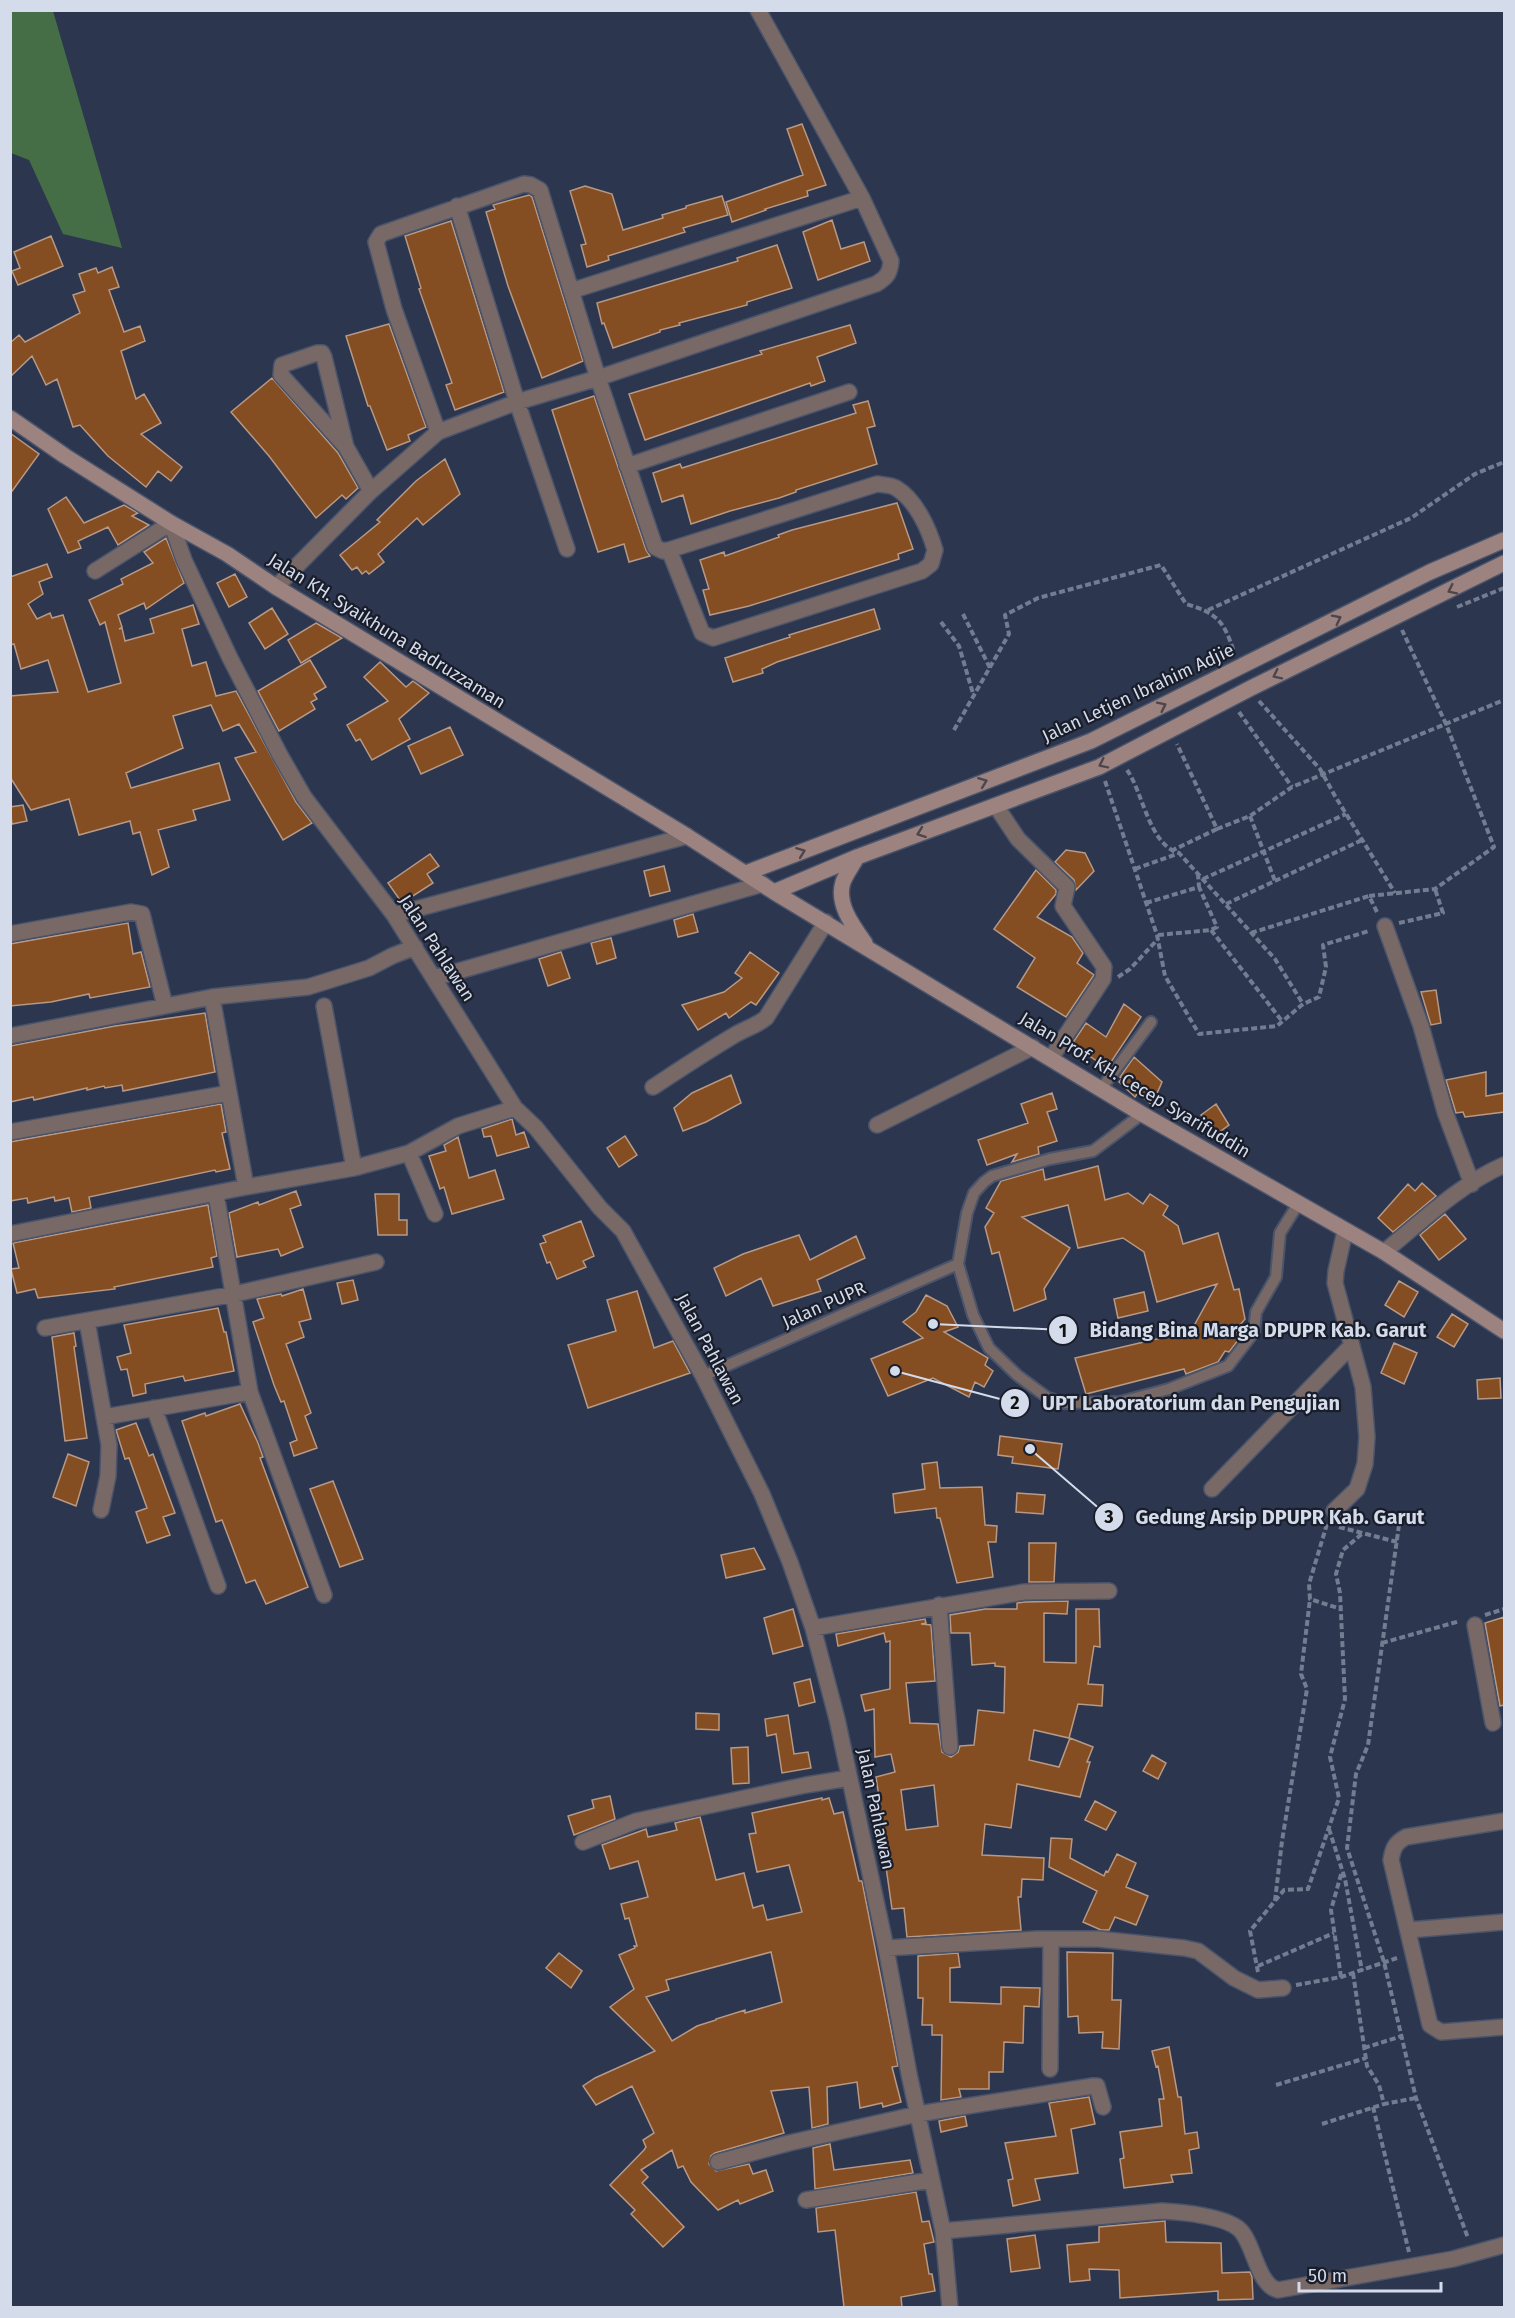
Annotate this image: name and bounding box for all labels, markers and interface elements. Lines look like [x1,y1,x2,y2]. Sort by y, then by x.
street label: Jalan KH. Syaikhuna Badruzzaman [264,549,510,713]
one-way arrow [1448,582,1459,594]
one-way arrow [1330,615,1341,626]
street label: Jalan Letjen Ibrahim Adjie [1038,639,1238,747]
one-way arrow [1272,668,1283,680]
one-way arrow [1155,701,1166,713]
one-way arrow [1099,757,1110,768]
one-way arrow [976,777,987,789]
one-way arrow [916,826,927,839]
one-way arrow [794,847,805,859]
street label: Jalan Pahlawan [394,890,480,1006]
street label: Jalan Prof. KH. Cecep Syarifuddin [1016,1007,1254,1163]
street label: Jalan PUPR [779,1277,869,1333]
street label: Jalan Pahlawan [671,1289,749,1409]
callout: Bidang Bina Marga DPUPR Kab. Garut [1048,1311,1439,1349]
text: Bidang Bina Marga DPUPR Kab. Garut [1089,1318,1427,1342]
text: 1 [1059,1320,1067,1342]
callout: UPT Laboratorium dan Pengujian [1000,1384,1352,1422]
text: UPT Laboratorium dan Pengujian [1042,1391,1340,1415]
text: 2 [1010,1392,1020,1414]
callout: Gedung Arsip DPUPR Kab. Garut [1094,1498,1437,1536]
text: Gedung Arsip DPUPR Kab. Garut [1135,1505,1425,1529]
text: 3 [1103,1506,1114,1528]
street label: Jalan Pahlawan [852,1746,900,1872]
scale bar [1299,2255,1442,2293]
text: 50 m [1308,2265,1347,2287]

